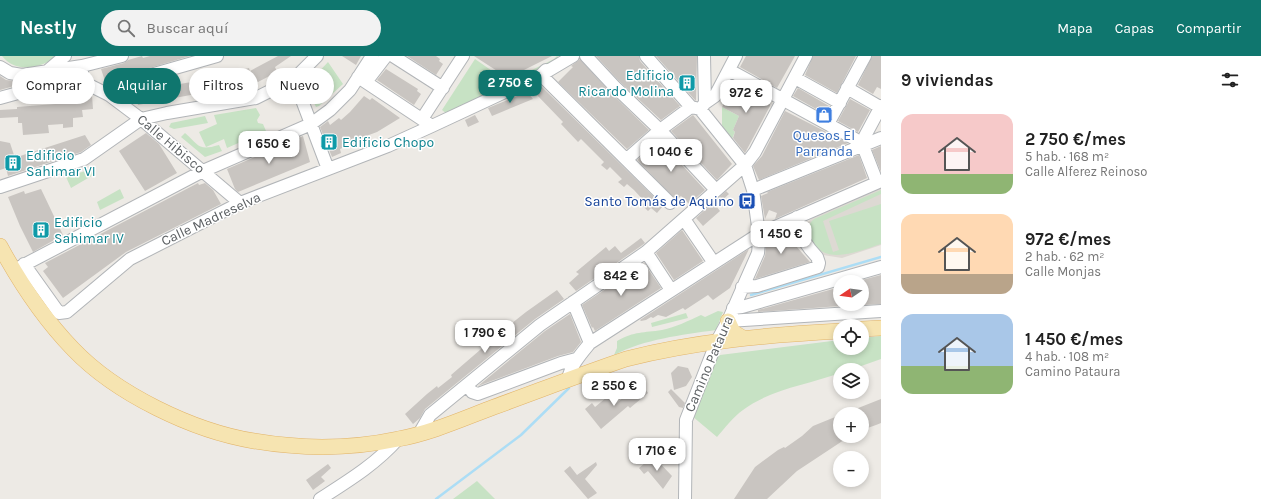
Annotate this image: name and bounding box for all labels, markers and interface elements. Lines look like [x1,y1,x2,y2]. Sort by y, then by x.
search box [101,10,381,46]
text: Nestly [20,17,77,39]
icon: search [115,17,137,39]
text: Buscar aquí [147,19,228,37]
text: Mapa [1057,20,1093,37]
text: Capas [1115,20,1154,37]
text: Compartir [1176,20,1241,37]
place label: Edificio Ricardo Molina [578,67,674,100]
chip: Comprar [12,68,95,104]
chip: Alquilar [103,68,181,104]
chip: Filtros [189,68,258,104]
chip: Nuevo [266,68,334,104]
icon: filters [1219,69,1241,91]
pin: 2 750 € [473,70,547,104]
text: 9 viviendas [901,70,993,90]
building icon: Edificio Ricardo Molina [677,73,697,93]
text: 2 750 € [488,75,532,90]
pin: 972 € [718,80,774,114]
text: 972 € [729,85,763,100]
shop icon: Quesos El Parranda [814,105,834,125]
street label: Calle Hibisco [134,111,208,177]
place label: Quesos El Parranda [793,127,855,160]
text: 2 750 €/mes [1025,129,1126,149]
icon: home [933,130,981,178]
pin: 1 650 € [232,131,306,165]
building icon: Edificio Chopo [319,132,339,152]
place label: Edificio Chopo [342,134,434,151]
text: 1 650 € [247,136,291,151]
pin: 1 040 € [634,139,708,173]
text: 1 040 € [649,144,693,159]
place label: Edificio Sahimar VI [26,147,96,180]
text: 5 hab. · 168 m² [1025,149,1109,164]
building icon: Edificio Sahimar VI [3,153,23,173]
text: Calle Alferez Reinoso [1025,164,1147,179]
street label: Calle Madreselva [158,188,264,250]
bus stop icon: Santo Tomás de Aquino [737,191,757,211]
place label: Santo Tomás de Aquino [584,193,734,210]
place label: Edificio Sahimar IV [54,214,124,247]
building icon: Edificio Sahimar IV [31,220,51,240]
pin: 1 450 € [744,221,818,255]
text: 1 450 € [760,226,802,241]
text: 972 €/mes [1025,229,1111,249]
icon: home [933,230,981,278]
text: 2 hab. · 62 m² [1025,249,1105,264]
pin: 842 € [593,263,649,297]
text: Calle Monjas [1025,264,1101,279]
text: 842 € [603,268,639,283]
north arrow [833,275,869,311]
map controls [833,275,869,487]
street label: Camino Pataura [681,313,737,415]
button: locate [833,319,869,355]
pin: 1 790 € [448,320,522,354]
text: 1 790 € [464,325,506,340]
text: 1 450 €/mes [1025,329,1123,349]
icon: home [933,330,981,378]
text: 4 hab. · 108 m² [1025,349,1109,364]
button: layers [833,363,869,399]
text: Camino Pataura [1025,364,1120,379]
pin: 2 550 € [577,373,651,407]
text: 2 550 € [591,378,637,393]
button: + [833,407,869,443]
pin: 1 710 € [620,438,694,472]
text: 1 710 € [638,443,676,458]
button: − [833,451,869,487]

